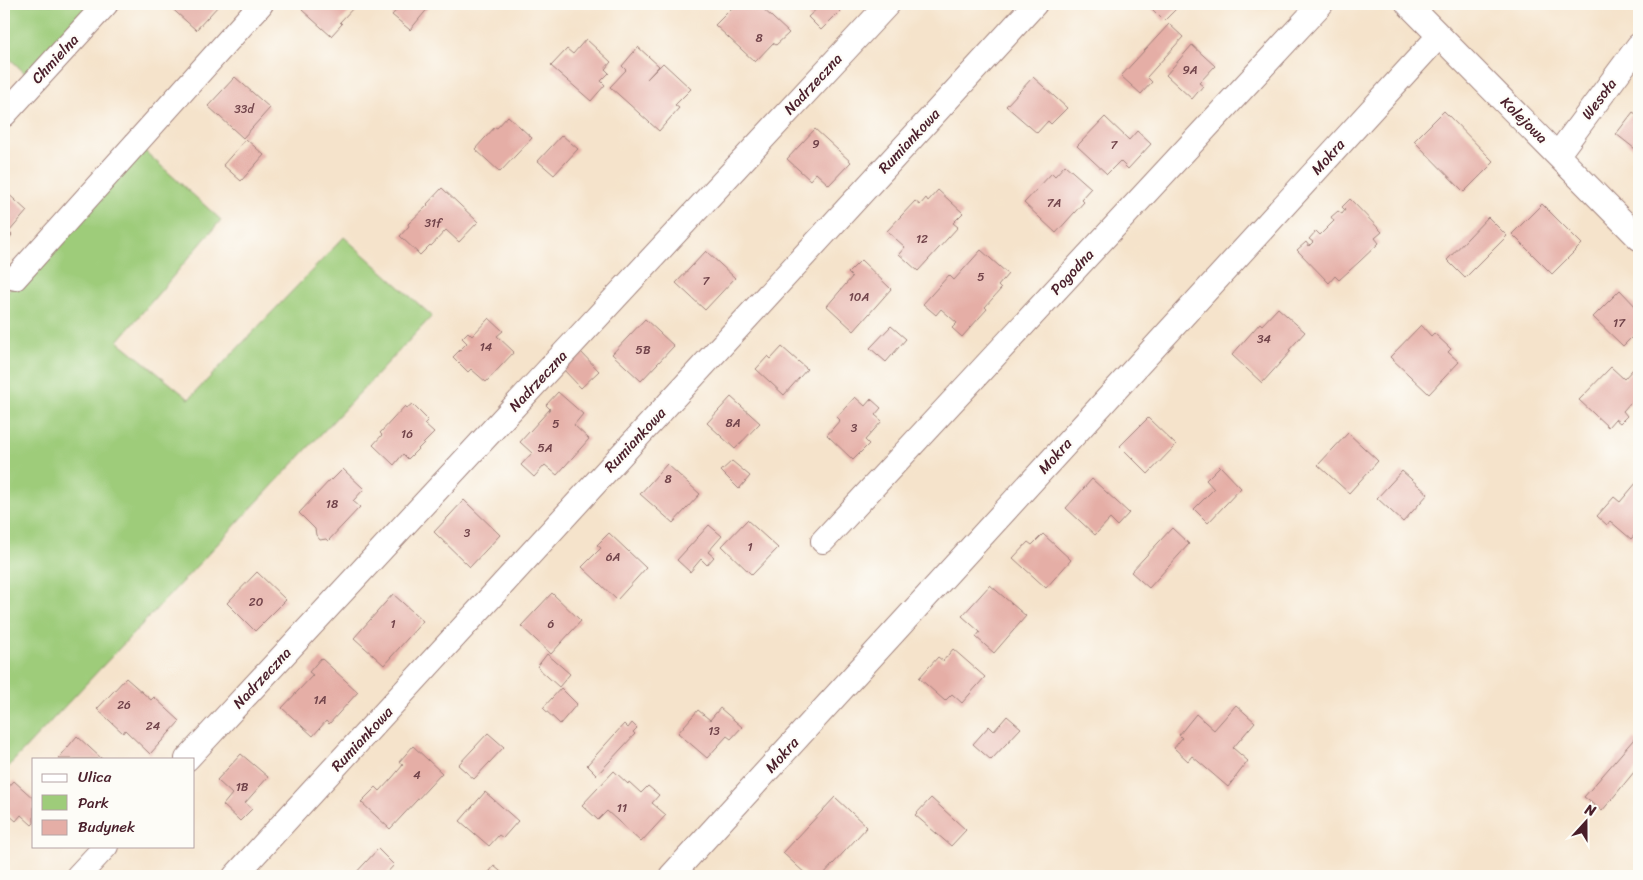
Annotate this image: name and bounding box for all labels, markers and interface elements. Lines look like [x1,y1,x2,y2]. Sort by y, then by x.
house number: 8 [755,27,763,49]
street label: Chmielna [25,28,85,90]
street label: Nadrzeczna [777,47,849,121]
house number: 9A [1182,59,1198,81]
street label: Wesoła [1575,72,1624,125]
street label: Kolejowa [1494,90,1554,150]
house number: 33d [234,98,255,120]
street label: Rumiankowa [872,102,947,180]
house number: 9 [812,133,820,155]
street label: Mokra [1304,133,1352,181]
house number: 7 [1111,134,1119,156]
house number: 7A [1047,192,1061,214]
house number: 31f [424,212,443,234]
house number: 12 [916,228,928,250]
street label: Pogodna [1044,243,1101,301]
house number: 5 [977,266,985,288]
house number: 7 [703,270,711,292]
house number: 10A [849,286,869,308]
house number: 17 [1613,312,1626,334]
house number: 34 [1257,328,1272,350]
house number: 14 [480,336,493,358]
house number: 5B [636,339,651,361]
street label: Nadrzeczna [502,344,574,418]
street label: Rumiankowa [598,401,673,479]
house number: 8A [725,412,741,434]
house number: 5 [552,413,560,435]
house number: 3 [851,417,858,439]
house number: 16 [401,423,413,445]
street label: Mokra [1031,432,1079,480]
house number: 5A [537,437,553,459]
house number: 8 [664,468,672,490]
house number: 18 [326,493,338,515]
house number: 3 [464,522,471,544]
house number: 1 [747,536,753,558]
house number: 6A [606,546,620,568]
house number: 20 [249,591,264,613]
house number: 1 [390,613,396,635]
house number: 6 [548,613,555,635]
street label: Nadrzeczna [226,641,298,715]
house number: 1A [313,689,327,711]
house number: 26 [117,694,131,716]
street label: Rumiankowa [325,700,400,778]
house number: 24 [146,715,161,737]
house number: 13 [708,720,720,742]
street label: Mokra [758,731,806,779]
legend [32,758,195,848]
text: Ulica [78,764,112,790]
house number: 4 [413,764,421,786]
house number: 1B [236,776,249,798]
text: Park [78,790,109,816]
house number: 11 [617,797,627,819]
text: N [1581,797,1600,824]
north arrow [1560,798,1610,848]
text: Budynek [78,814,136,840]

